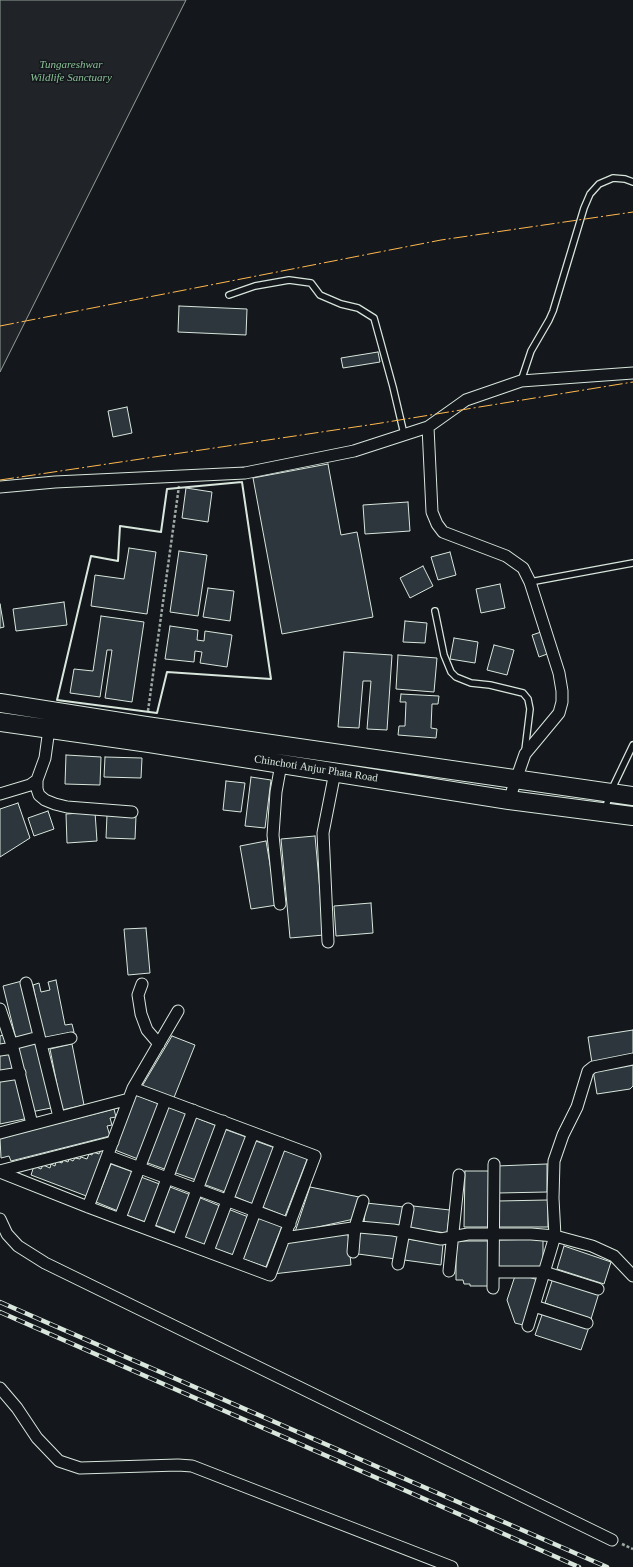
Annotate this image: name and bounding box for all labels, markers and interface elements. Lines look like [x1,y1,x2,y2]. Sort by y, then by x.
park label: Tungareshwar Wildlife Sanctuary [30,58,112,84]
street label: Chinchoti Anjur Phata Road [253,753,379,785]

